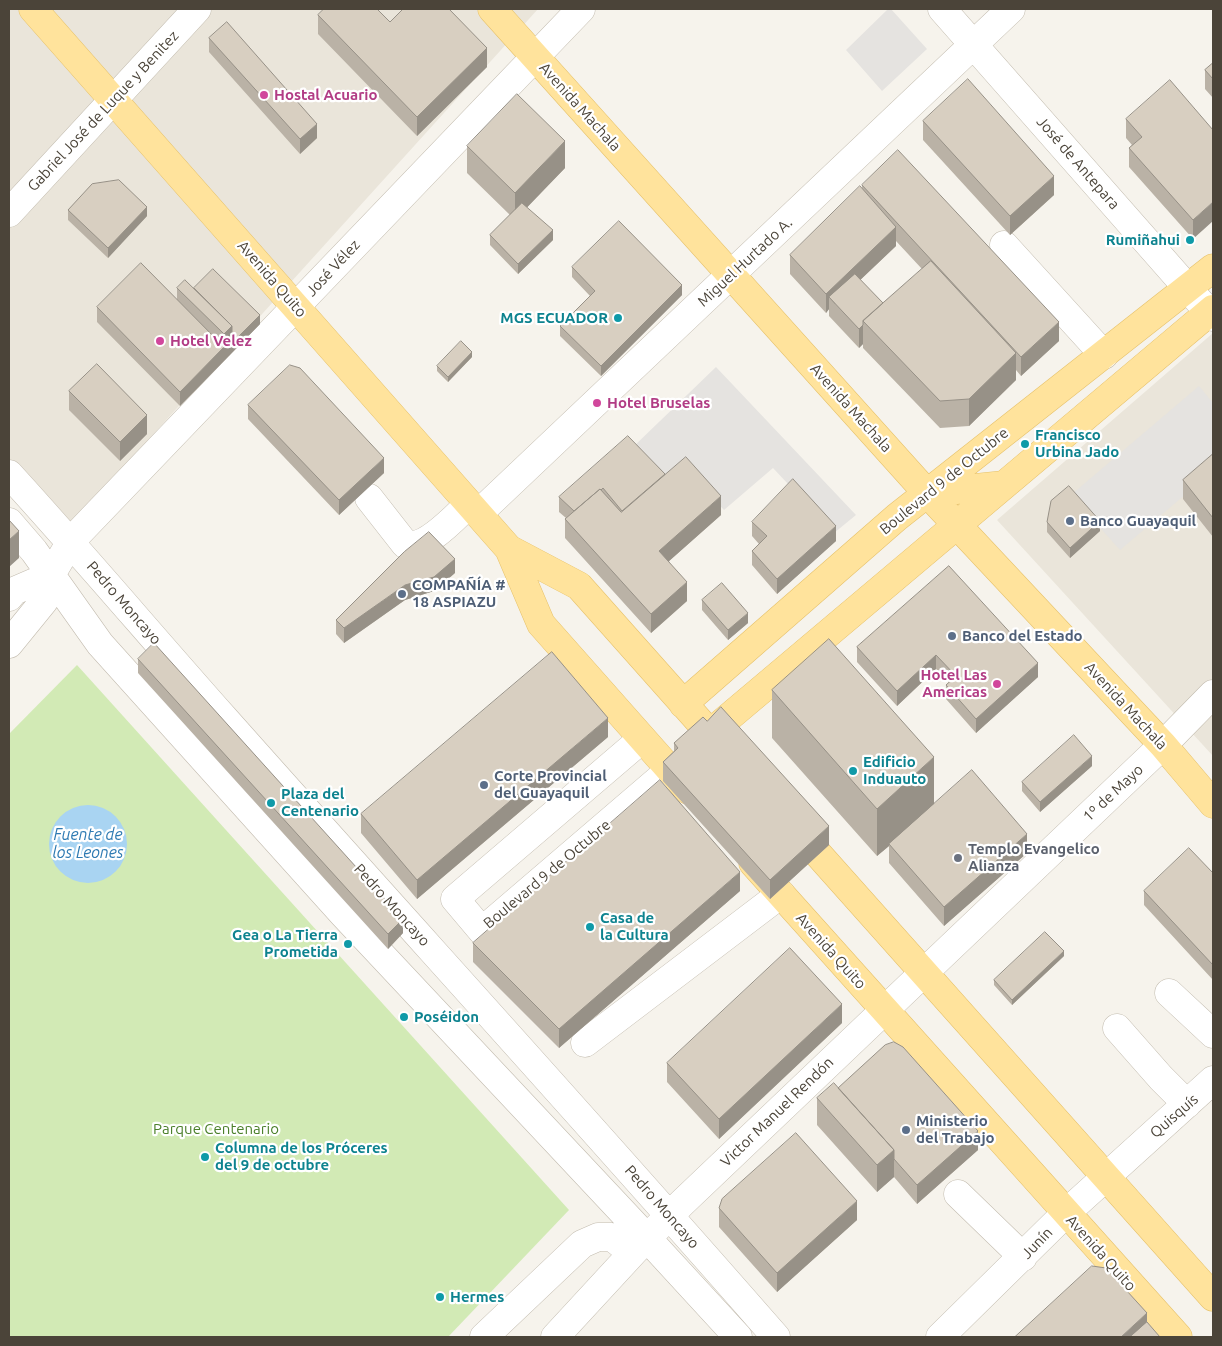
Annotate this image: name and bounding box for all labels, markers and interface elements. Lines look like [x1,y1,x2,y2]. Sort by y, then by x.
street label: Gabriel José de Luque y Benitez [24,27,182,195]
street label: Avenida Machala [536,59,624,155]
place label: Hostal Acuario [274,86,378,104]
marker: Hostal Acuario [258,89,270,101]
street label: José de Antepara [1033,113,1123,213]
street label: Miguel Hurtado A. [694,214,796,310]
place label: Rumiñahui [1106,231,1180,249]
marker: Rumiñahui [1184,234,1196,246]
street label: José Vélez [302,236,364,300]
street label: Avenida Quito [234,237,310,321]
place label: MGS ECUADOR [500,309,608,327]
marker: MGS ECUADOR [612,312,624,324]
place label: Hotel Velez [170,332,252,350]
marker: Hotel Velez [154,335,166,347]
street label: Avenida Machala [807,360,895,456]
place label: Hotel Bruselas [607,394,710,412]
marker: Hotel Bruselas [591,397,603,409]
street label: Boulevard 9 de Octubre [876,424,1012,538]
place label: Francisco Urbina Jado [1035,426,1119,461]
marker: Francisco Urbina Jado [1019,438,1031,450]
place label: Banco Guayaquil [1080,512,1196,530]
marker: Banco Guayaquil [1064,515,1076,527]
street label: Pedro Moncayo [83,558,165,648]
place label: COMPAÑÍA # 18 ASPIAZU [412,576,506,611]
marker: COMPAÑÍA # 18 ASPIAZU [396,588,408,600]
place label: Banco del Estado [962,627,1083,645]
marker: Banco del Estado [946,630,958,642]
street label: Avenida Machala [1081,659,1171,753]
place label: Hotel Las Americas [921,666,987,701]
marker: Hotel Las Americas [991,678,1003,690]
place label: Edificio Induauto [863,753,926,788]
street label: 1º de Mayo [1079,761,1147,825]
marker: Edificio Induauto [847,765,859,777]
place label: Corte Provincial del Guayaquil [494,767,607,802]
marker: Corte Provincial del Guayaquil [478,779,490,791]
place label: Plaza del Centenario [281,785,359,820]
marker: Plaza del Centenario [265,797,277,809]
street label: Boulevard 9 de Octubre [480,816,614,932]
water label: Fuente de los Leones [52,825,124,863]
place label: Templo Evangelico Alianza [968,840,1100,875]
marker: Templo Evangelico Alianza [952,852,964,864]
street label: Pedro Moncayo [350,860,434,950]
place label: Casa de la Cultura [600,909,669,944]
street label: Avenida Quito [792,909,870,993]
marker: Casa de la Cultura [584,921,596,933]
place label: Gea o La Tierra Prometida [232,926,338,961]
marker: Gea o La Tierra Prometida [342,938,354,950]
place label: Poséidon [414,1008,479,1026]
marker: Poséidon [398,1011,410,1023]
street label: Victor Manuel Rendón [717,1053,837,1171]
street label: Quisquís [1146,1090,1202,1142]
place label: Ministerio del Trabajo [916,1112,995,1147]
park label: Parque Centenario [153,1120,279,1138]
marker: Ministerio del Trabajo [900,1124,912,1136]
place label: Columna de los Próceres del 9 de octubre [215,1139,388,1174]
marker: Columna de los Próceres del 9 de octubre [199,1151,211,1163]
street label: Pedro Moncayo [621,1162,703,1252]
street label: Avenida Quito [1062,1211,1140,1295]
street label: Junín [1018,1224,1056,1262]
place label: Hermes [450,1288,504,1306]
marker: Hermes [434,1291,446,1303]

